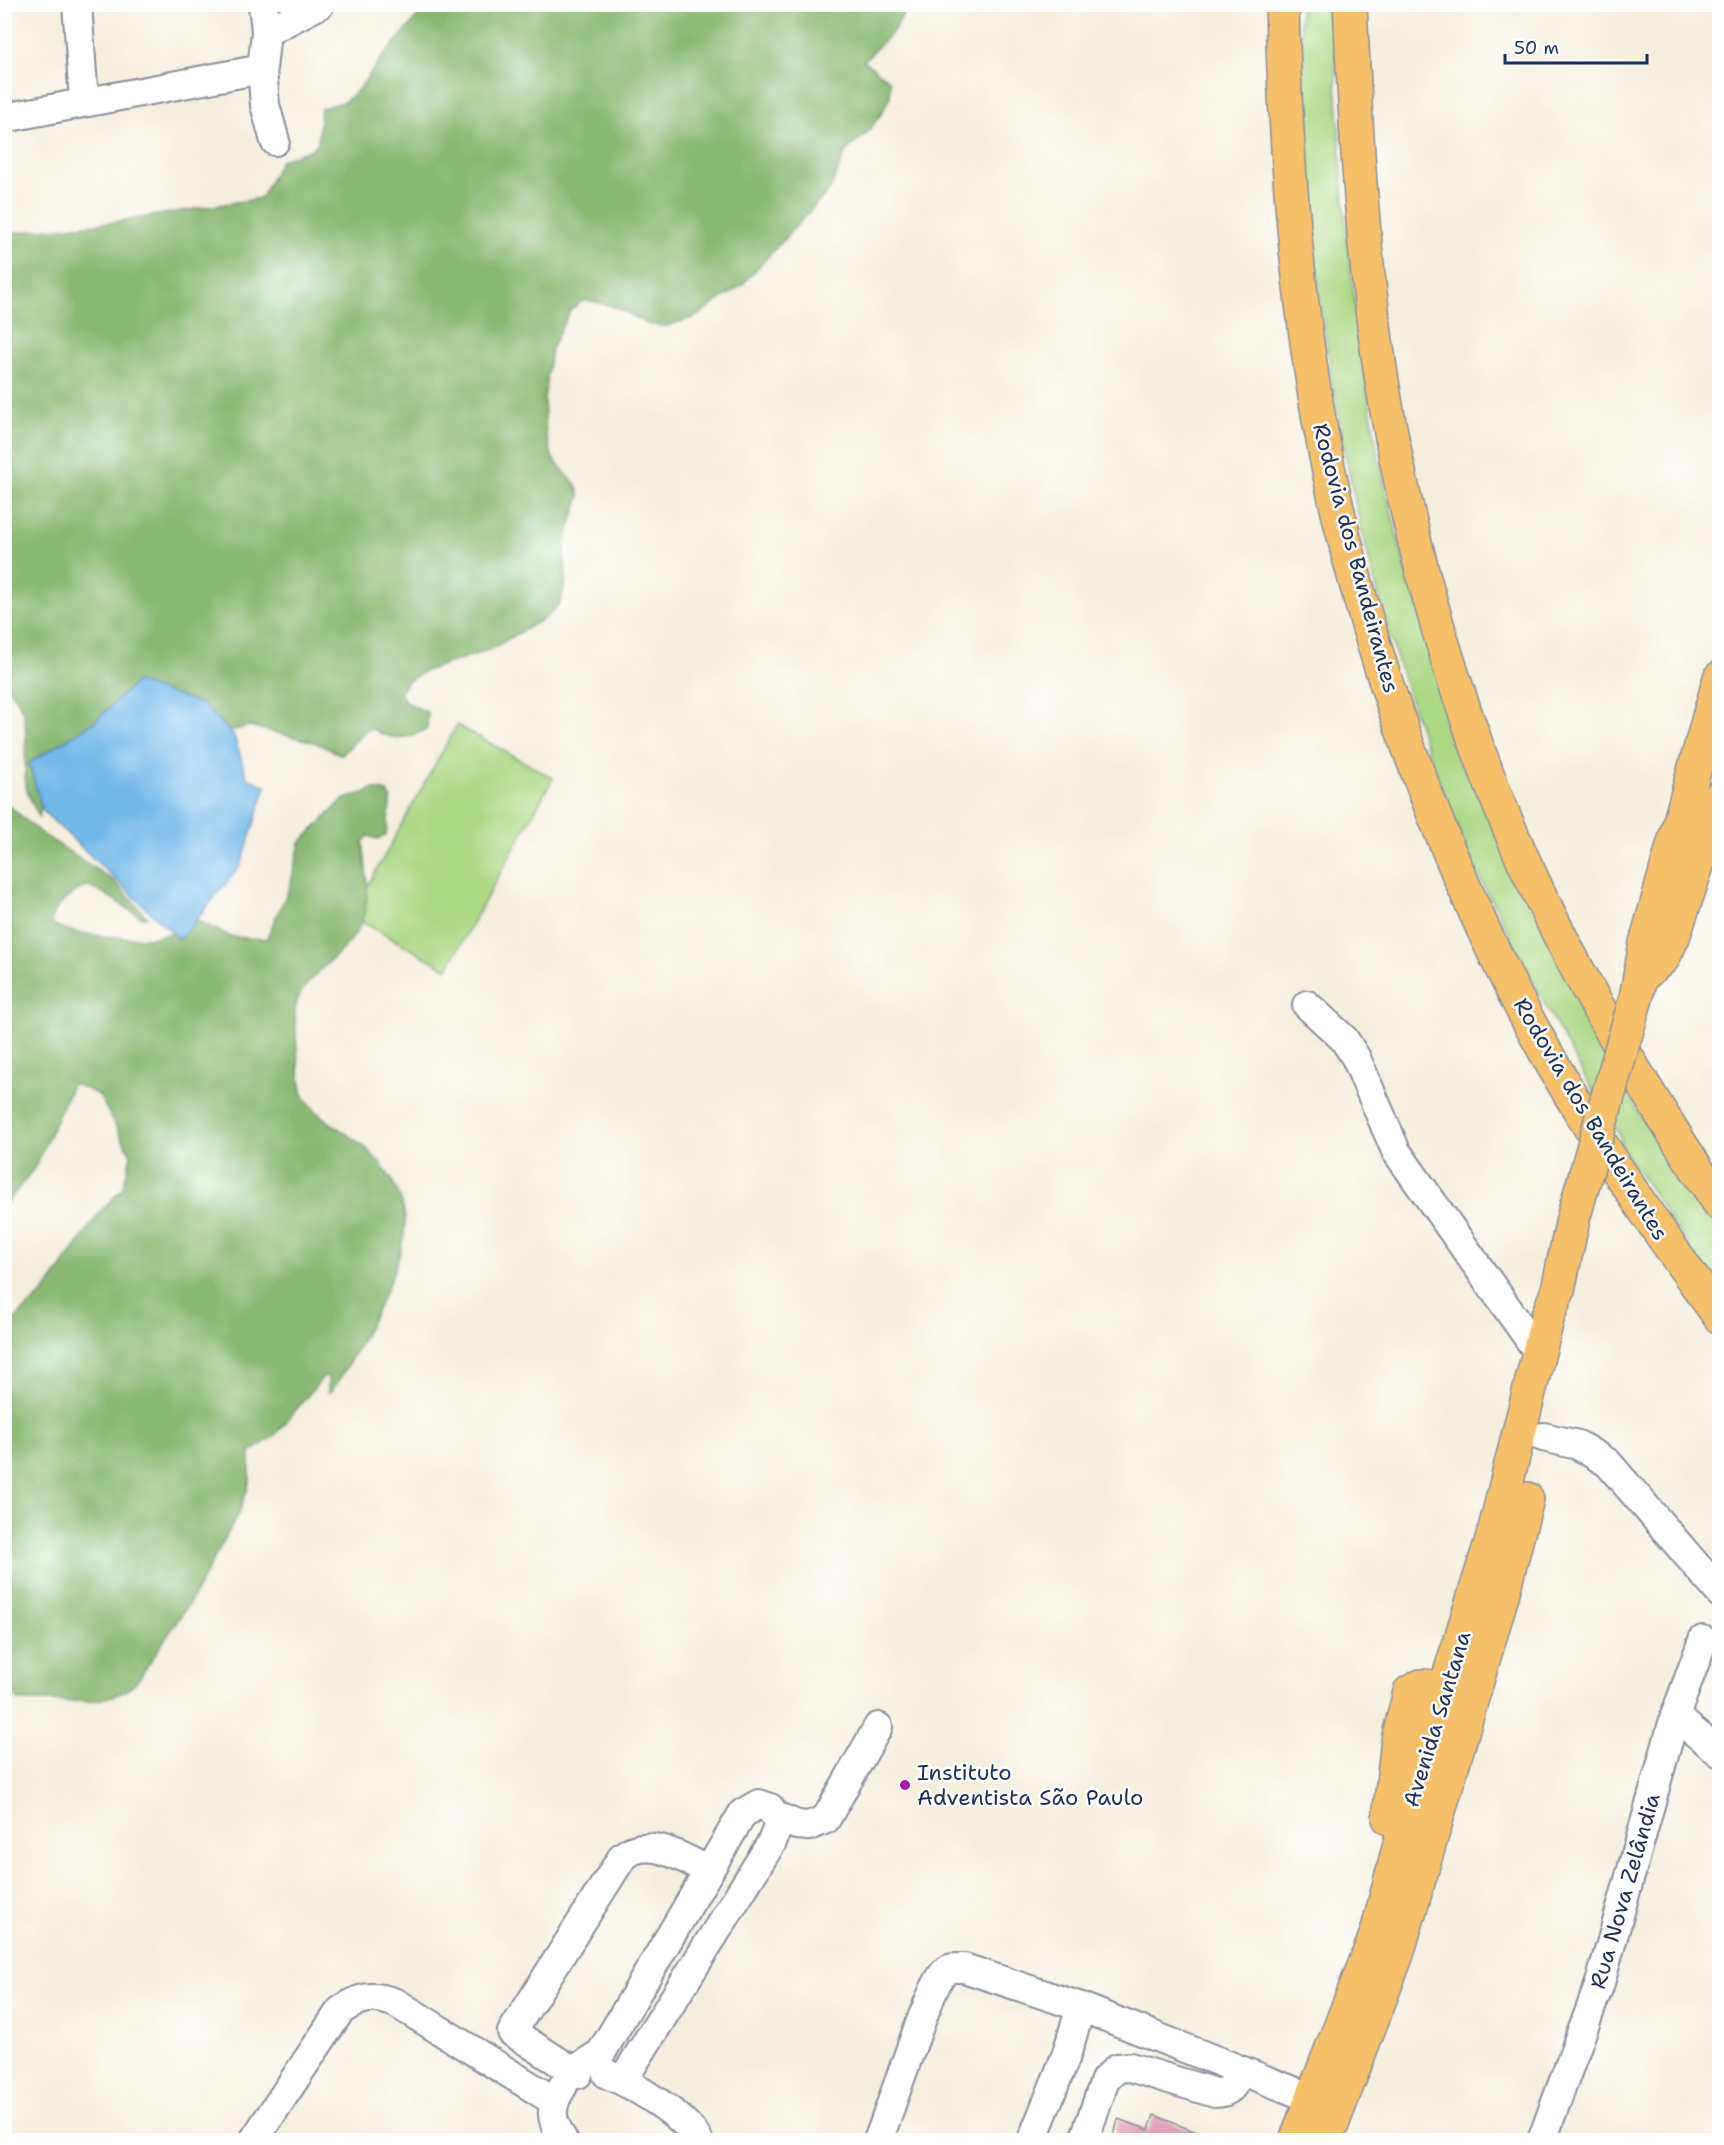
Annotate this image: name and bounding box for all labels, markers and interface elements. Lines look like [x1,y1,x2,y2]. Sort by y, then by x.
scale bar [1505,27,1648,65]
text: 50 m [1514,36,1559,60]
street label: Rodovia dos Bandeirantes [1306,420,1406,696]
street label: Rodovia dos Bandeirantes [1507,992,1675,1246]
street label: Avenida Santana [1396,1627,1478,1810]
place label: Instituto Adventista São Paulo [917,1758,1143,1812]
marker: Instituto Adventista São Paulo [898,1778,912,1792]
street label: Rua Nova Zelândia [1583,1789,1667,1992]

